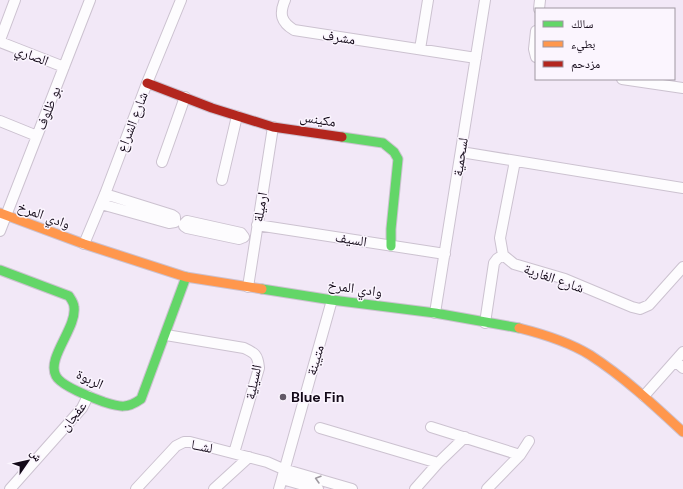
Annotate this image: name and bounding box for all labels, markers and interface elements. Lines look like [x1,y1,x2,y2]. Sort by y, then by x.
legend [535,8,675,80]
text: سالك [571,16,593,32]
street label: مشرف [321,26,357,48]
text: بطيء [571,36,595,54]
street label: الصاري [12,40,51,72]
text: مزدحم [571,56,600,72]
street label: بو ظلوف [31,84,65,132]
street label: شارع الشراع [112,89,153,155]
street label: مكينس [299,107,337,131]
street label: لسحمية [448,136,472,178]
street label: ارميلة [249,191,271,223]
street label: وادي المرخ [14,197,73,235]
street label: السيف [334,228,368,250]
street label: شارع الغارية [521,259,586,298]
street label: وادي المرخ [326,275,383,303]
street label: متيبنة [302,343,328,377]
street label: السيلية [241,363,265,401]
street label: الربوة [73,365,107,393]
place label: Blue Fin [291,388,344,406]
marker: Blue Fin [278,392,288,402]
street label: عفجان [56,397,90,435]
street label: لشــا [190,435,214,457]
north arrow [8,441,48,481]
text: ش [26,447,46,465]
one-way arrow [315,475,322,484]

